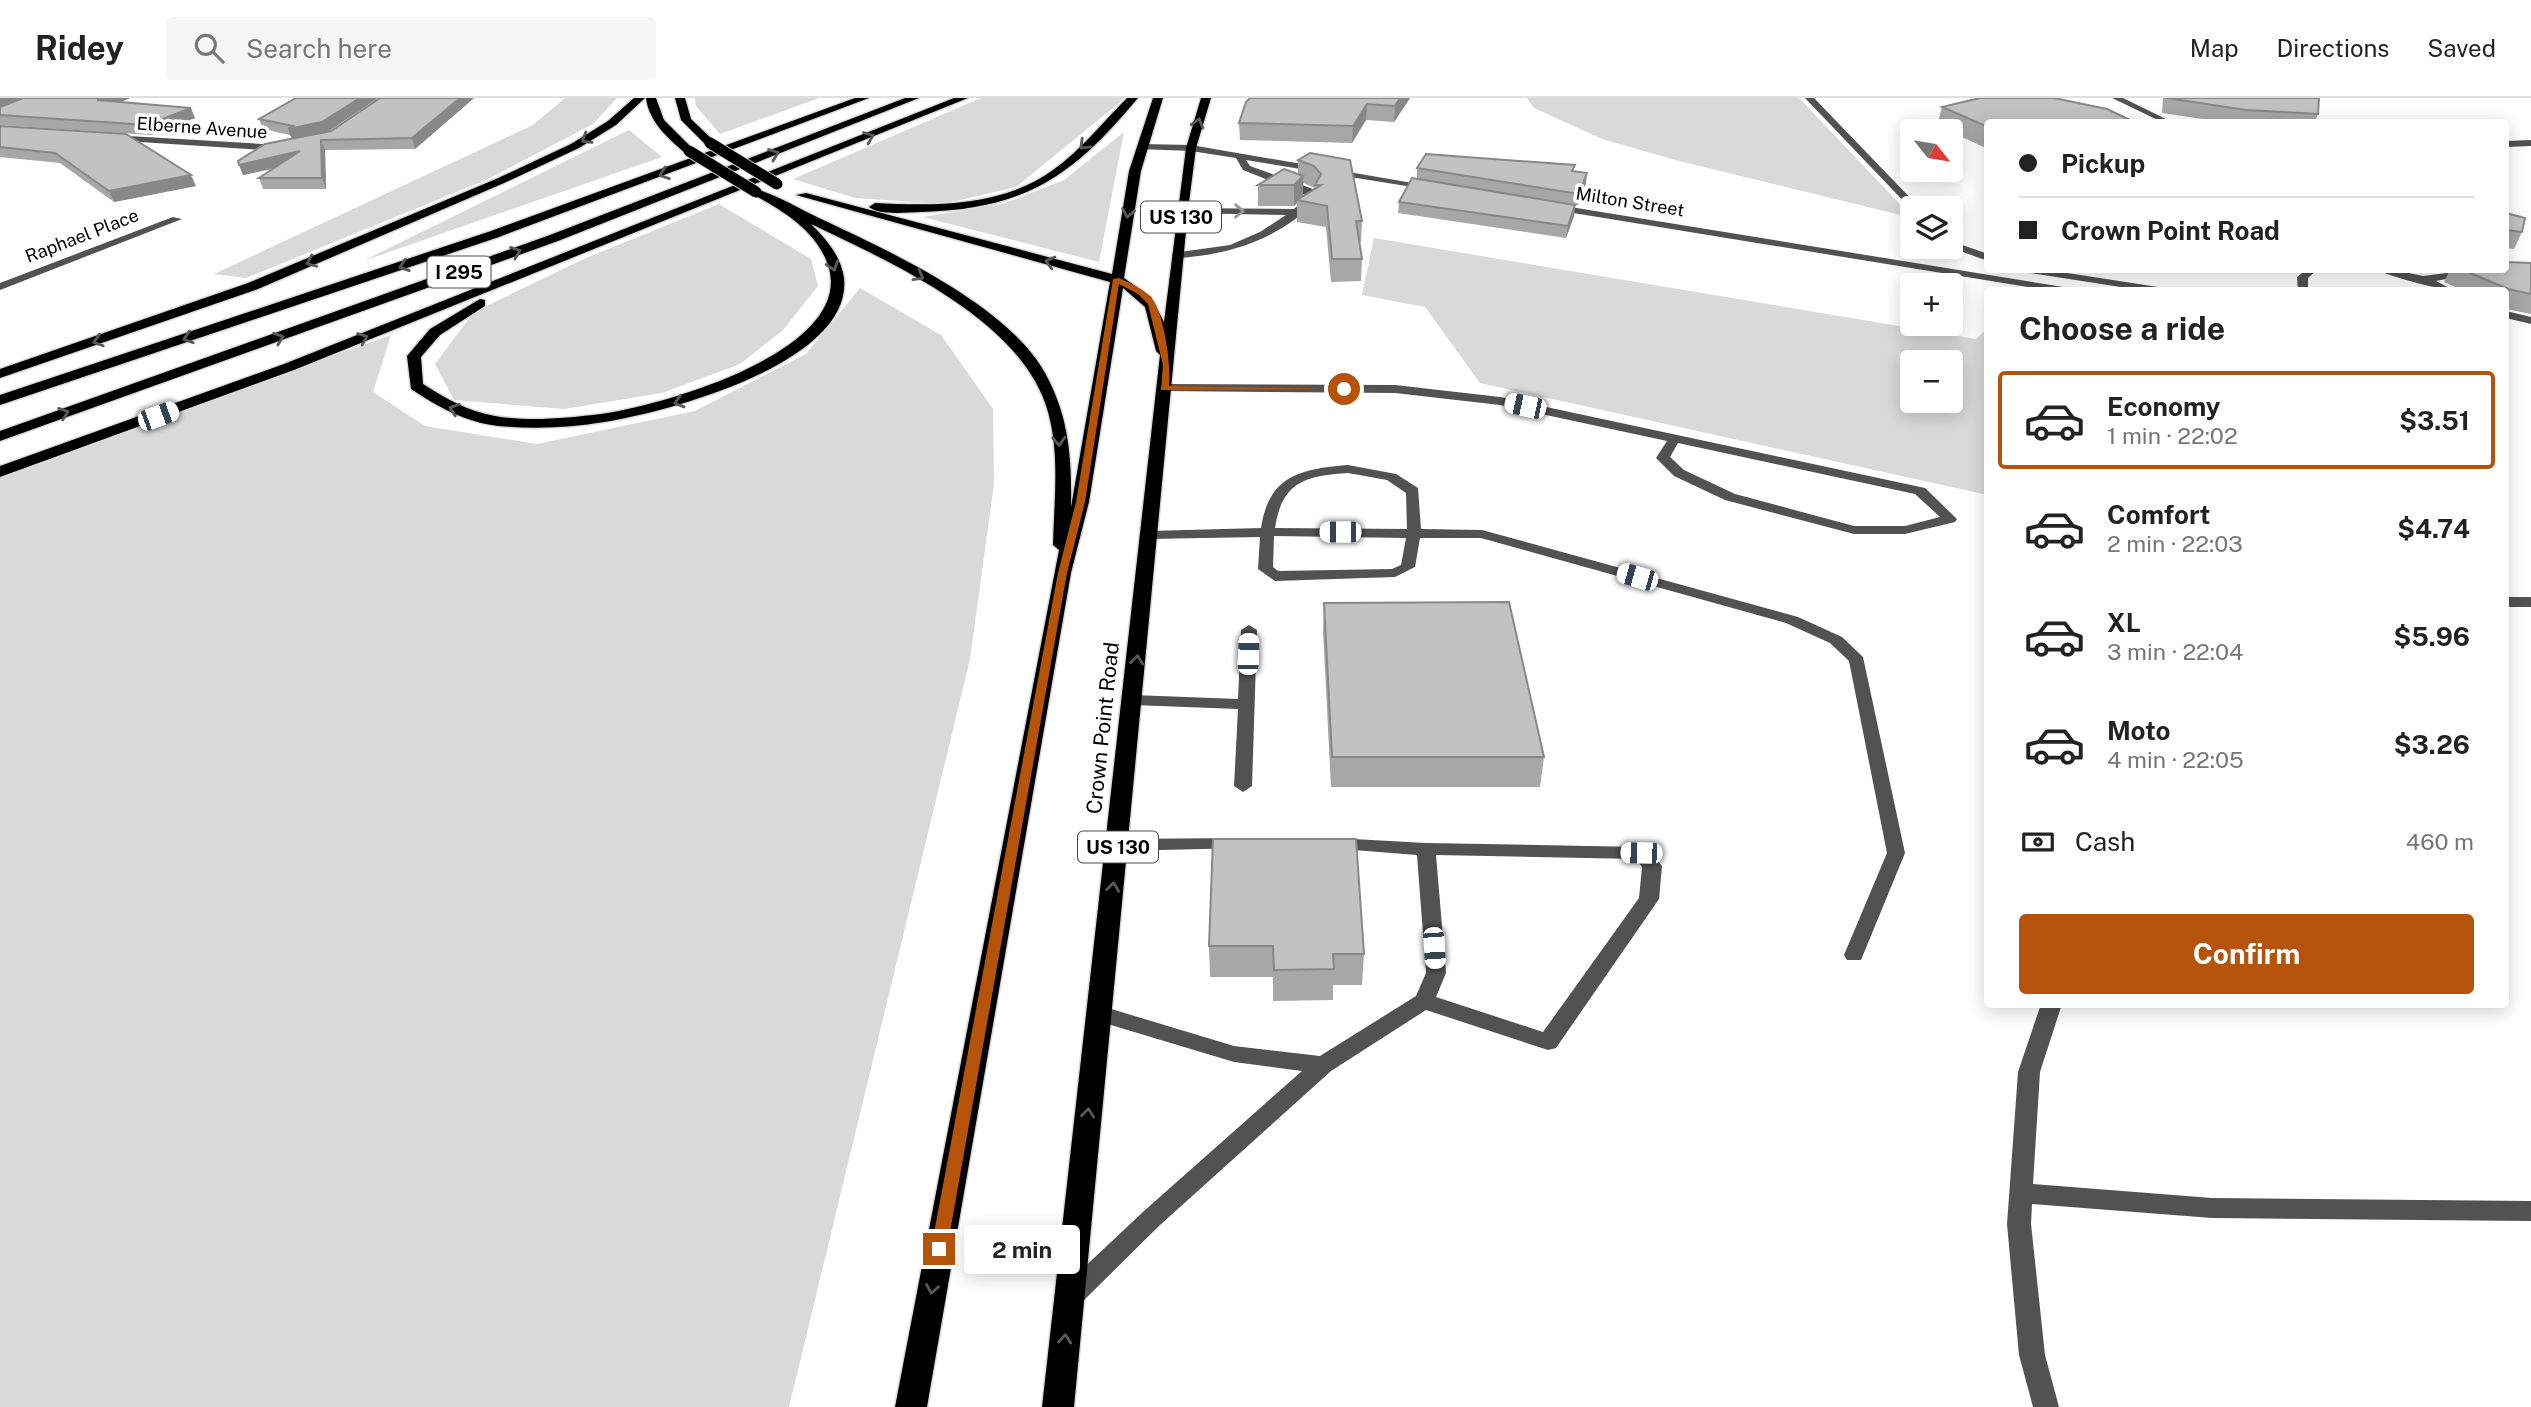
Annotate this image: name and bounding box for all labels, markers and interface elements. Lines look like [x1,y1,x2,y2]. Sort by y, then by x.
search box [166,17,656,80]
text: Ridey [35,29,124,67]
icon: search [190,29,228,67]
text: Search here [246,33,392,64]
text: Map [2190,34,2239,62]
text: Directions [2277,34,2389,62]
text: Saved [2427,34,2496,62]
street label: Elberne Avenue [136,112,268,143]
one-way arrow [1190,117,1205,129]
north arrow [1900,119,1964,182]
map controls [1900,119,1963,413]
one-way arrow [581,131,594,144]
one-way arrow [862,132,874,146]
one-way arrow [1079,137,1092,150]
one-way arrow [768,148,780,162]
text: Pickup [2061,148,2145,179]
one-way arrow [659,165,671,179]
street label: Milton Street [1574,183,1686,220]
button: layers [1900,196,1963,259]
road number: US 130 [1141,202,1221,232]
one-way arrow [1234,203,1245,219]
street label: Raphael Place [22,204,141,267]
one-way arrow [1121,207,1136,219]
text: Crown Point Road [2061,215,2280,246]
one-way arrow [509,246,521,260]
one-way arrow [306,253,318,267]
one-way arrow [1045,255,1057,270]
road number: I 295 [428,256,490,288]
one-way arrow [398,258,410,272]
one-way arrow [825,259,839,271]
one-way arrow [912,268,925,281]
button: + [1900,273,1963,336]
text: Choose a ride [2019,310,2225,347]
one-way arrow [182,330,195,344]
one-way arrow [272,332,285,346]
one-way arrow [93,333,105,347]
one-way arrow [356,333,368,347]
button: − [1900,350,1963,413]
route start [1328,373,1360,405]
icon: car [2023,389,2086,452]
car [1503,391,1548,421]
text: Economy [2107,391,2220,422]
one-way arrow [673,394,685,409]
car [135,399,182,433]
one-way arrow [449,403,461,418]
text: $3.51 [2399,405,2470,436]
one-way arrow [58,407,70,421]
text: 1 min · 22:02 [2107,422,2238,449]
one-way arrow [1052,436,1067,447]
icon: car [2023,497,2086,560]
text: Comfort [2107,499,2210,530]
text: $4.74 [2397,513,2470,544]
car [1320,522,1362,543]
text: 2 min · 22:03 [2107,530,2243,557]
car [1614,561,1661,593]
icon: car [2023,605,2086,668]
text: XL [2107,607,2141,638]
text: $5.96 [2394,621,2470,652]
car [1237,633,1260,675]
text: 3 min · 22:04 [2107,638,2244,665]
street label: Crown Point Road [1081,641,1124,815]
one-way arrow [1129,655,1144,666]
icon: car [2023,713,2086,776]
text: Moto [2107,715,2170,746]
text: $3.26 [2394,729,2470,760]
text: 4 min · 22:05 [2107,746,2244,773]
icon: cash [2019,823,2057,861]
text: Cash [2075,826,2135,857]
text: 460 m [2406,828,2474,855]
road number: US 130 [1078,832,1158,862]
car [1620,842,1663,864]
one-way arrow [1105,881,1120,892]
button: Confirm [2019,914,2474,994]
car [1423,926,1446,970]
one-way arrow [1080,1107,1095,1119]
callout: 2 min [964,1224,1079,1274]
route end [923,1233,955,1265]
text: 2 min [992,1236,1052,1263]
one-way arrow [925,1283,940,1295]
one-way arrow [1057,1333,1072,1344]

